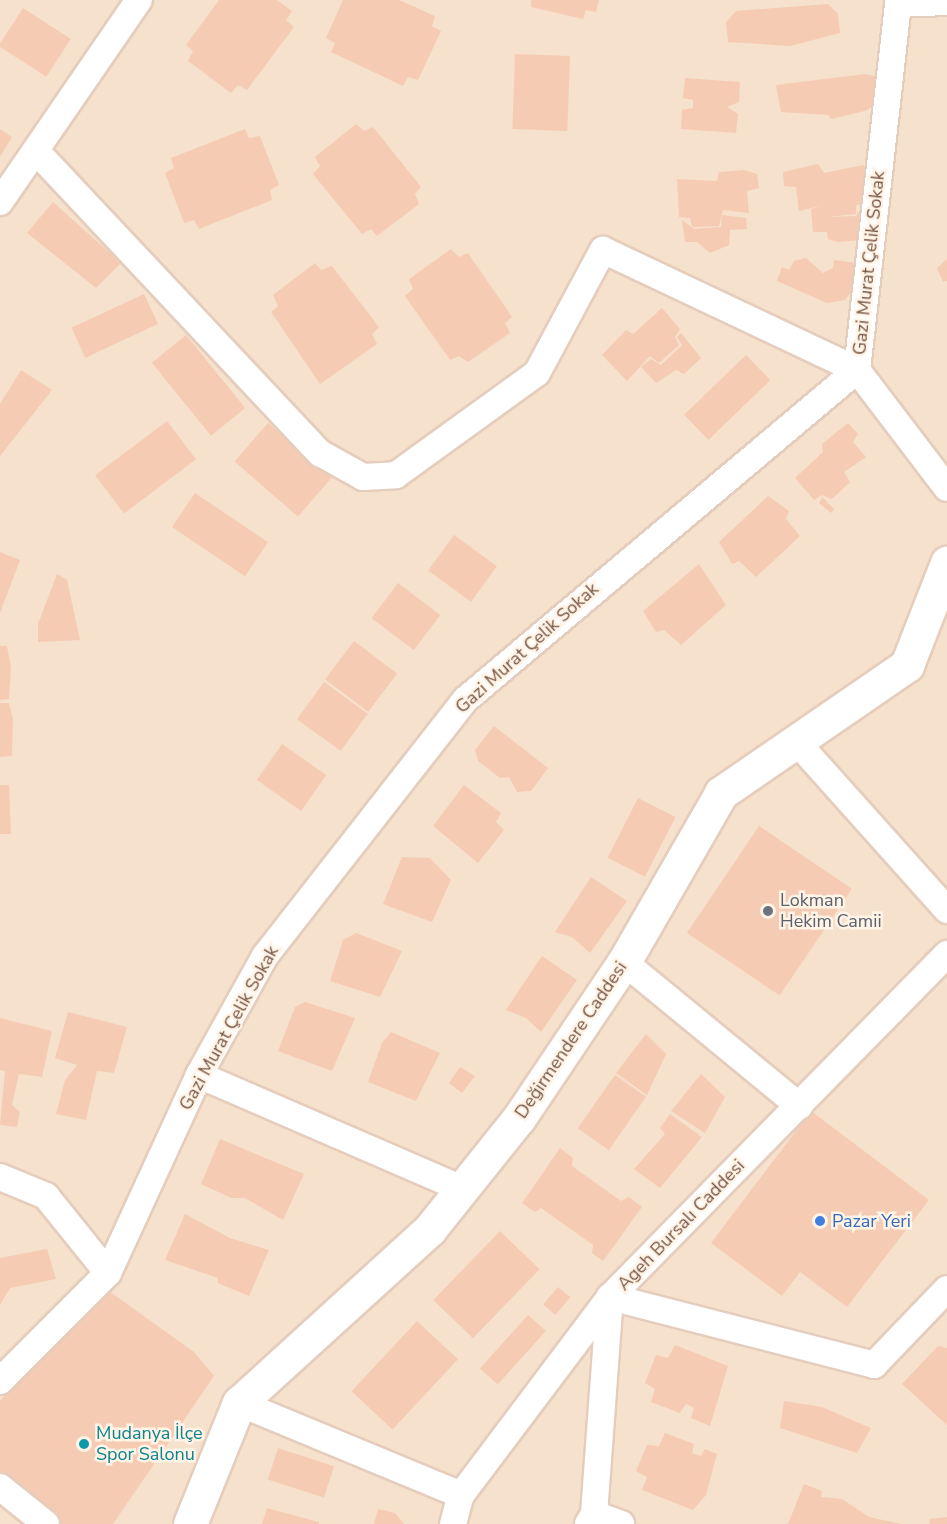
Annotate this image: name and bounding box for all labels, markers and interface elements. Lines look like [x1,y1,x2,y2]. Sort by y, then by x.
street label: Gazi Murat Çelik Sokak [849,170,889,356]
street label: Gazi Murat Çelik Sokak [451,578,603,718]
place label: Lokman Hekim Camii [780,890,882,932]
marker: Lokman Hekim Camii [761,904,775,918]
street label: Gazi Murat Çelik Sokak [175,942,283,1114]
street label: Değirmendere Caddesi [510,957,632,1123]
street label: Ageh Bursalı Caddesi [613,1155,749,1295]
place label: Pazar Yeri [832,1210,911,1232]
marker: Pazar Yeri [813,1214,827,1228]
place label: Mudanya İlçe Spor Salonu [96,1423,202,1466]
marker: Mudanya İlçe Spor Salonu [77,1437,91,1451]

